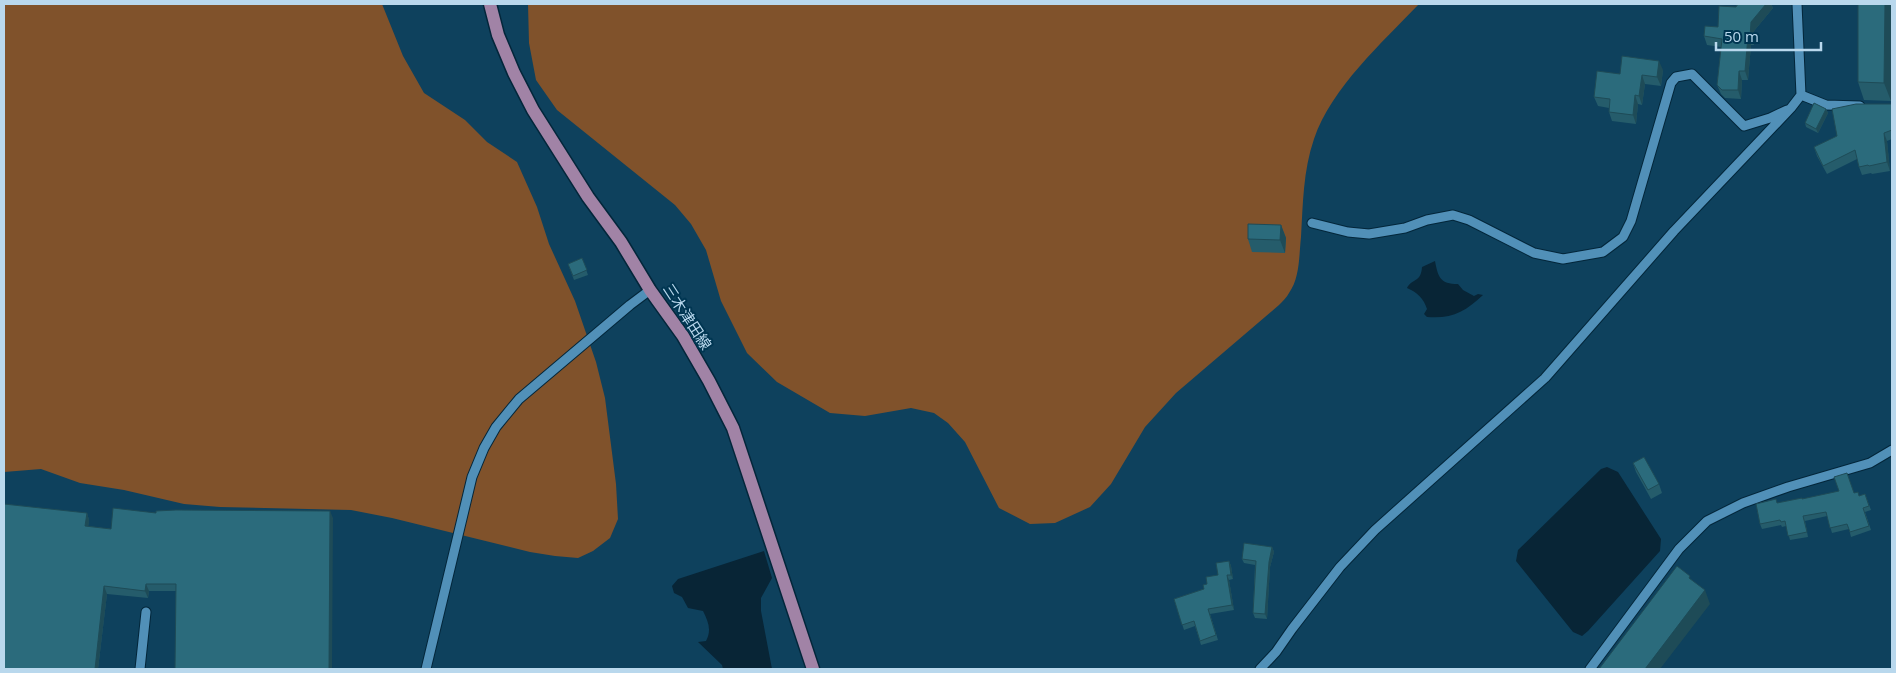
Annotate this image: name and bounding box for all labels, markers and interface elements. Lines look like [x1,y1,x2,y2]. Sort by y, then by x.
scale bar [1716,20,1821,52]
text: 50 m [1724,26,1759,46]
street label: 三木津田線 [659,280,717,353]

